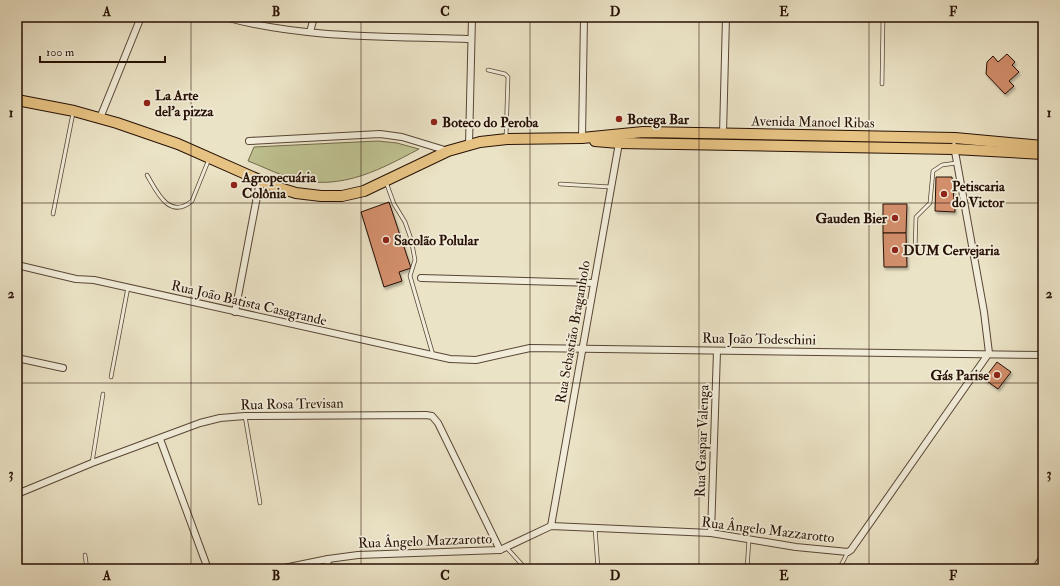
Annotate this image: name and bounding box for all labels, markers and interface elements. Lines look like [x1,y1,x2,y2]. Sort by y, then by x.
text: A [102,4,112,20]
text: B [272,4,280,20]
text: C [440,4,450,20]
text: D [610,4,621,20]
text: E [779,4,789,20]
text: F [949,4,958,20]
scale bar [40,38,165,64]
text: 100 m [46,45,75,60]
place label: La Arte del'a pizza [155,87,215,121]
marker: La Arte del'a pizza [142,98,152,108]
text: 1 [9,105,14,121]
text: 1 [1047,105,1052,121]
place label: Botega Bar [627,111,690,129]
street label: Avenida Manoel Ribas [750,112,875,132]
place label: Boteco do Peroba [442,114,540,131]
marker: Botega Bar [614,114,624,124]
marker: Boteco do Peroba [429,117,439,127]
place label: Agropecuária Colônia [241,169,317,202]
place label: Petiscaria do Victor [952,178,1006,211]
marker: Agropecuária Colônia [229,180,239,190]
marker: Petiscaria do Victor [939,189,949,199]
place label: Gauden Bier [815,210,888,227]
marker: Gauden Bier [890,213,900,223]
place label: Sacolão Polular [394,232,479,249]
marker: Sacolão Polular [381,235,391,245]
place label: DUM Cervejaria [903,242,1001,259]
marker: DUM Cervejaria [890,245,900,255]
street label: Rua Sebastião Braganholo [552,259,594,405]
street label: Rua João Batista Casagrande [170,277,328,329]
text: 2 [8,286,15,302]
text: 2 [1046,286,1053,302]
street label: Rua João Todeschini [702,330,816,348]
place label: Gás Parise [931,367,989,384]
marker: Gás Parise [992,370,1002,380]
street label: Rua Gaspar Valenga [692,384,713,498]
street label: Rua Rosa Trevisan [240,395,344,413]
text: 3 [9,466,14,482]
text: 3 [1047,466,1052,482]
street label: Rua Ângelo Mazzarotto [700,513,836,547]
street label: Rua Ângelo Mazzarotto [358,530,493,552]
text: A [102,568,112,584]
text: B [272,568,280,584]
text: C [440,568,450,584]
text: D [610,568,621,584]
text: E [779,568,789,584]
text: F [949,568,958,584]

